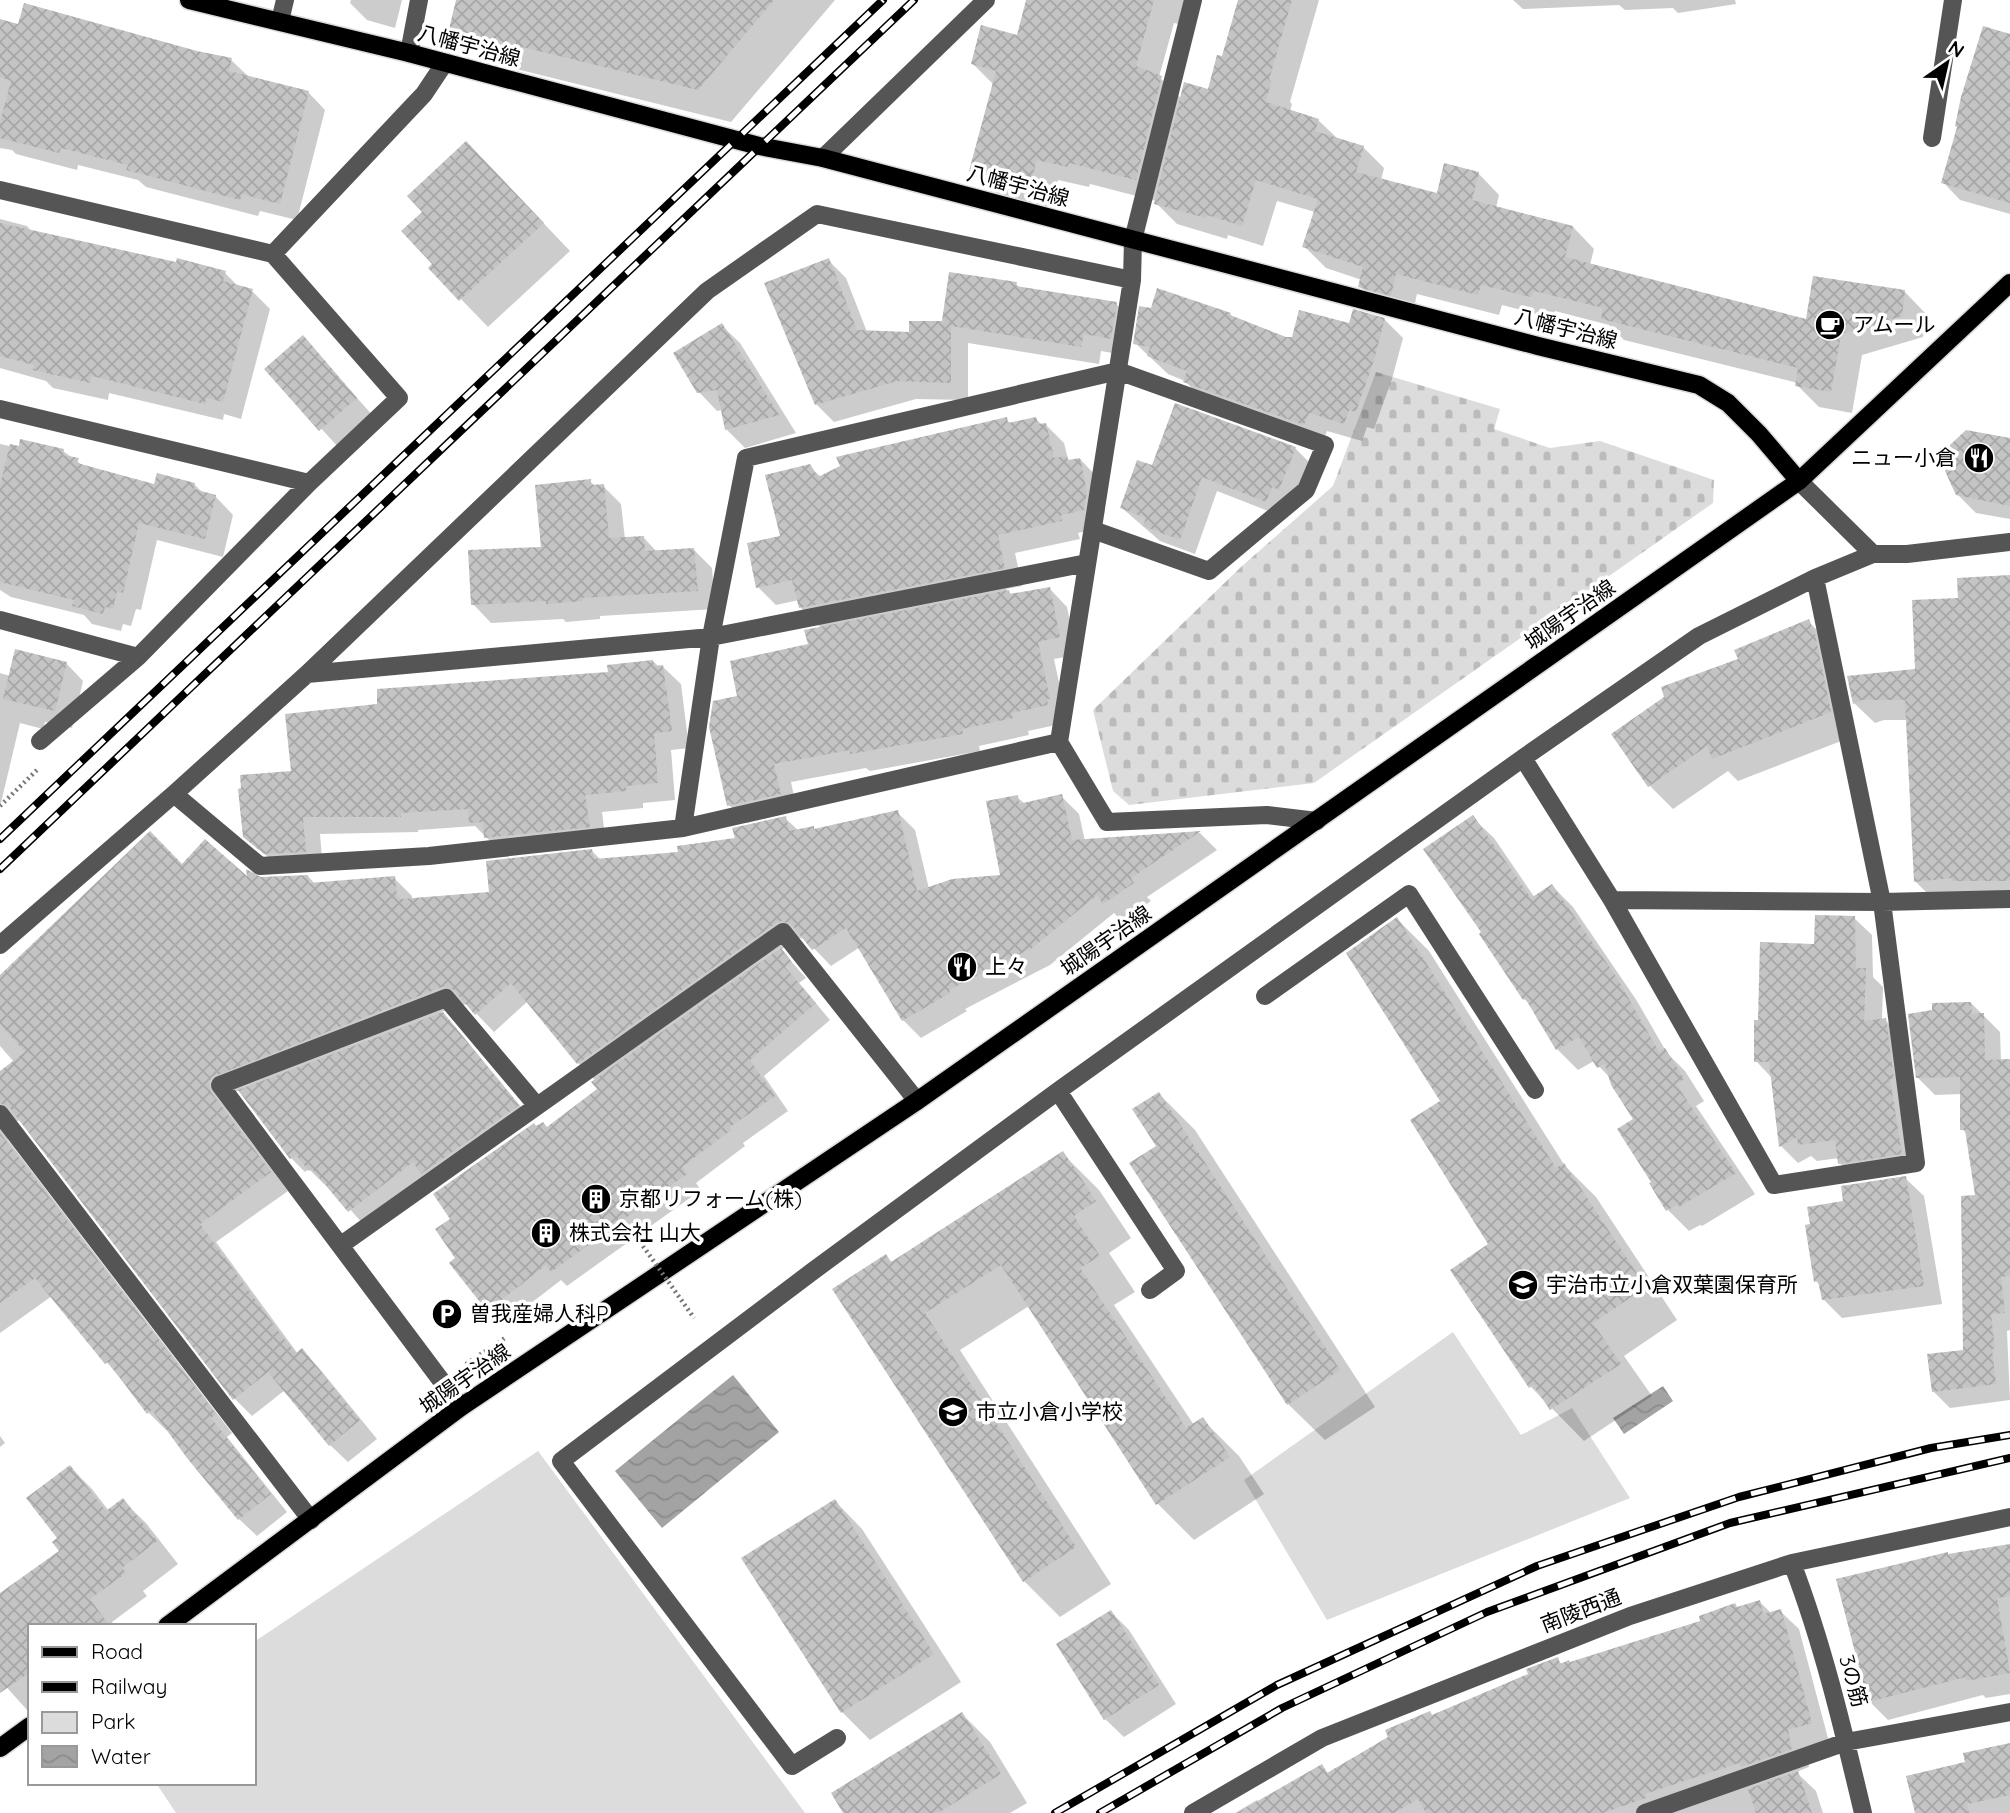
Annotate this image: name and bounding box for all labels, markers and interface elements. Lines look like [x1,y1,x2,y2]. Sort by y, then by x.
street label: 八幡宇治線 [415,19,523,71]
north arrow [1912,28,1982,98]
text: N [1944,35,1969,63]
street label: 八幡宇治線 [964,159,1072,211]
street label: 八幡宇治線 [1512,303,1620,353]
cafe icon: アムール [1813,308,1847,342]
place label: アムール [1853,311,1936,337]
restaurant icon: ニュー小倉 [1962,441,1996,475]
place label: ニュー小倉 [1851,444,1956,470]
street label: 城陽宇治線 [1519,573,1620,655]
street label: 城陽宇治線 [1055,899,1156,981]
restaurant icon: 上々 [945,950,979,984]
place label: 上々 [985,953,1027,979]
building icon: 京都リフォーム(株) [579,1182,613,1216]
place label: 京都リフォーム(株) [619,1185,802,1211]
building icon: 株式会社 山大 [529,1216,563,1250]
place label: 株式会社 山大 [569,1219,701,1245]
school or university icon: 宇治市立小倉双葉園保育所 [1506,1268,1540,1302]
place label: 宇治市立小倉双葉園保育所 [1546,1271,1798,1297]
parking icon: 曽我産婦人科P [430,1297,464,1331]
place label: 曽我産婦人科P [470,1300,609,1326]
street label: 城陽宇治線 [414,1337,515,1419]
school or university icon: 市立小倉小学校 [936,1395,970,1429]
place label: 市立小倉小学校 [976,1398,1123,1424]
street label: 南陵西通 [1537,1583,1625,1637]
legend [28,1624,256,1785]
text: Road [91,1638,143,1664]
street label: 3の筋 [1834,1652,1874,1710]
text: Railway [91,1673,167,1699]
text: Park [91,1708,135,1734]
text: Water [91,1743,151,1769]

